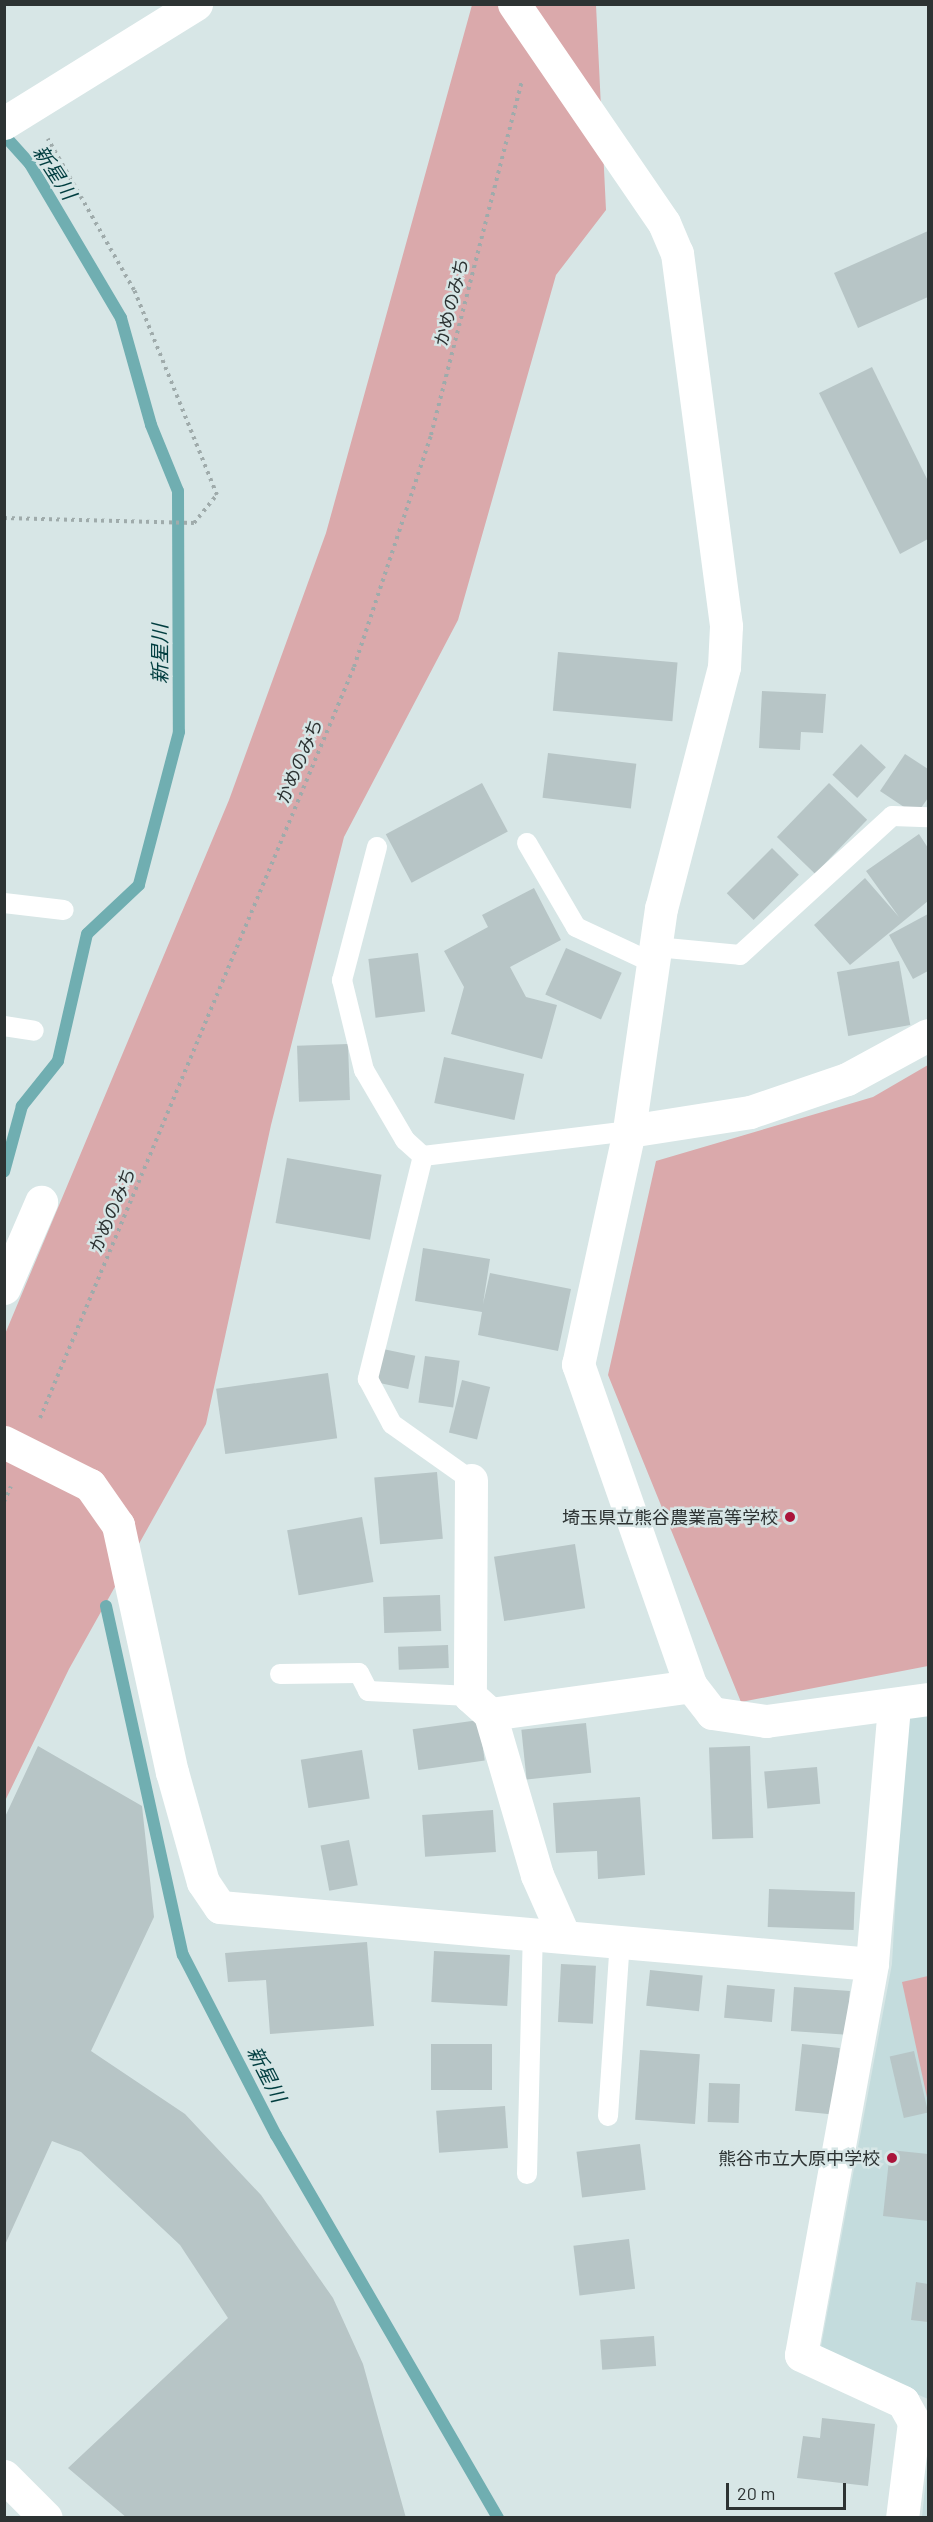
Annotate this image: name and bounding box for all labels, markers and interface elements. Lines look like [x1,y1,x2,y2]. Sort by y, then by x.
water label: 新星川 [29,140,81,204]
street label: かめのみち [430,256,472,348]
water label: 新星川 [147,624,171,684]
street label: かめのみち [271,715,327,807]
street label: かめのみち [84,1164,140,1256]
place label: 埼玉県立熊谷農業高等学校 [562,1506,778,1528]
marker: 埼玉県立熊谷農業高等学校 [783,1510,797,1524]
water label: 新星川 [243,2042,291,2106]
place label: 熊谷市立大原中学校 [718,2147,880,2169]
marker: 熊谷市立大原中学校 [885,2151,899,2165]
scale bar [729,2471,849,2509]
text: 20 m [737,2482,775,2504]

